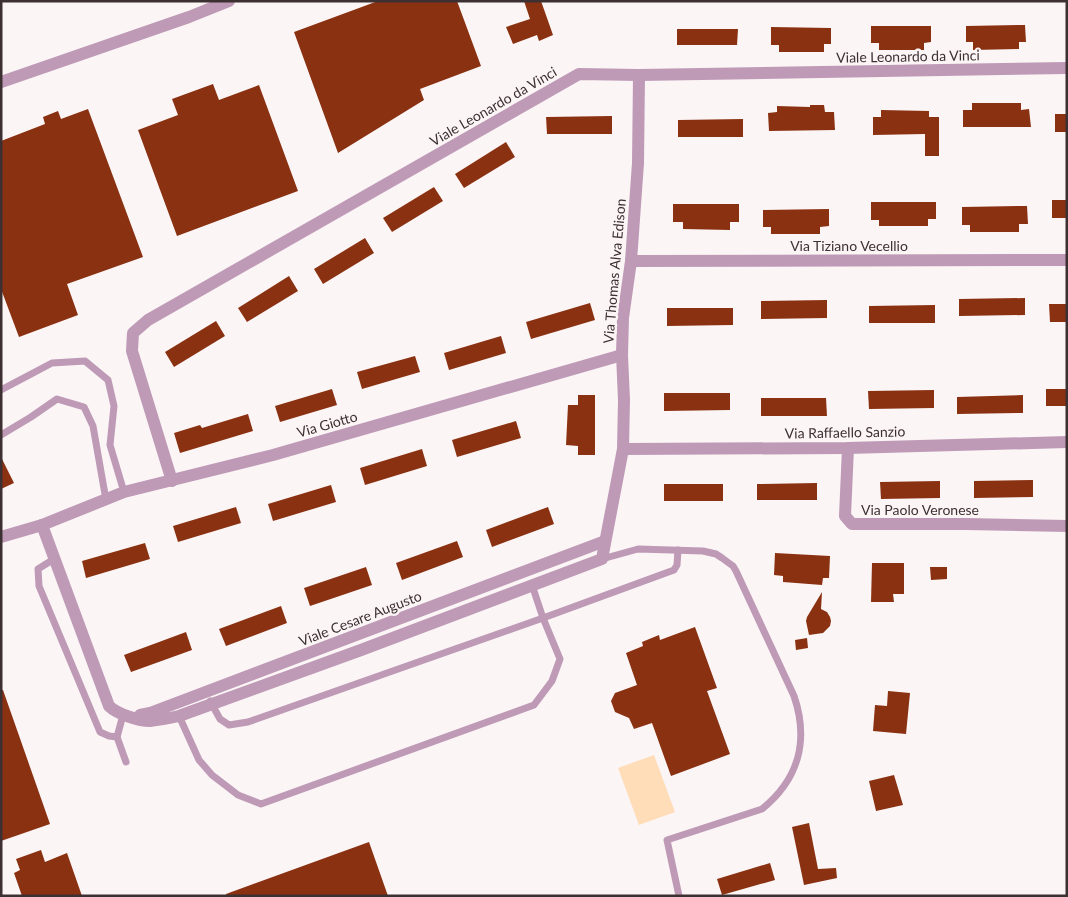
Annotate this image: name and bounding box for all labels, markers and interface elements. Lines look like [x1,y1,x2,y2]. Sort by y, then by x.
street label: Viale Leonardo da Vinci [836,46,980,66]
street label: Viale Leonardo da Vinci [427,63,559,149]
street label: Via Thomas Alva Edison [599,198,629,344]
street label: Via Tiziano Vecellio [790,237,908,254]
street label: Via Giotto [295,407,359,441]
street label: Via Raffaello Sanzio [785,422,905,442]
street label: Via Paolo Veronese [861,501,979,518]
street label: Viale Cesare Augusto [296,587,424,649]

